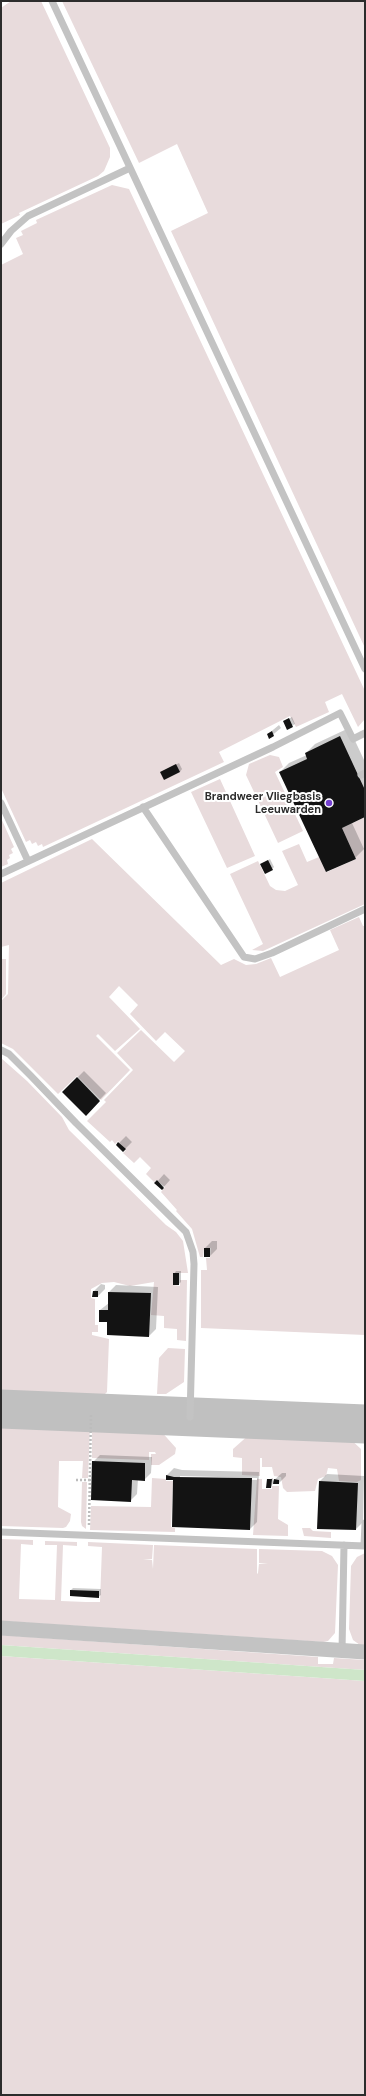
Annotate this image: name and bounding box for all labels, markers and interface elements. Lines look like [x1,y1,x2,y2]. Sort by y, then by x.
place label: Brandweer Vliegbasis Leeuwarden [205,790,321,816]
marker: Brandweer Vliegbasis Leeuwarden [324,798,334,808]

